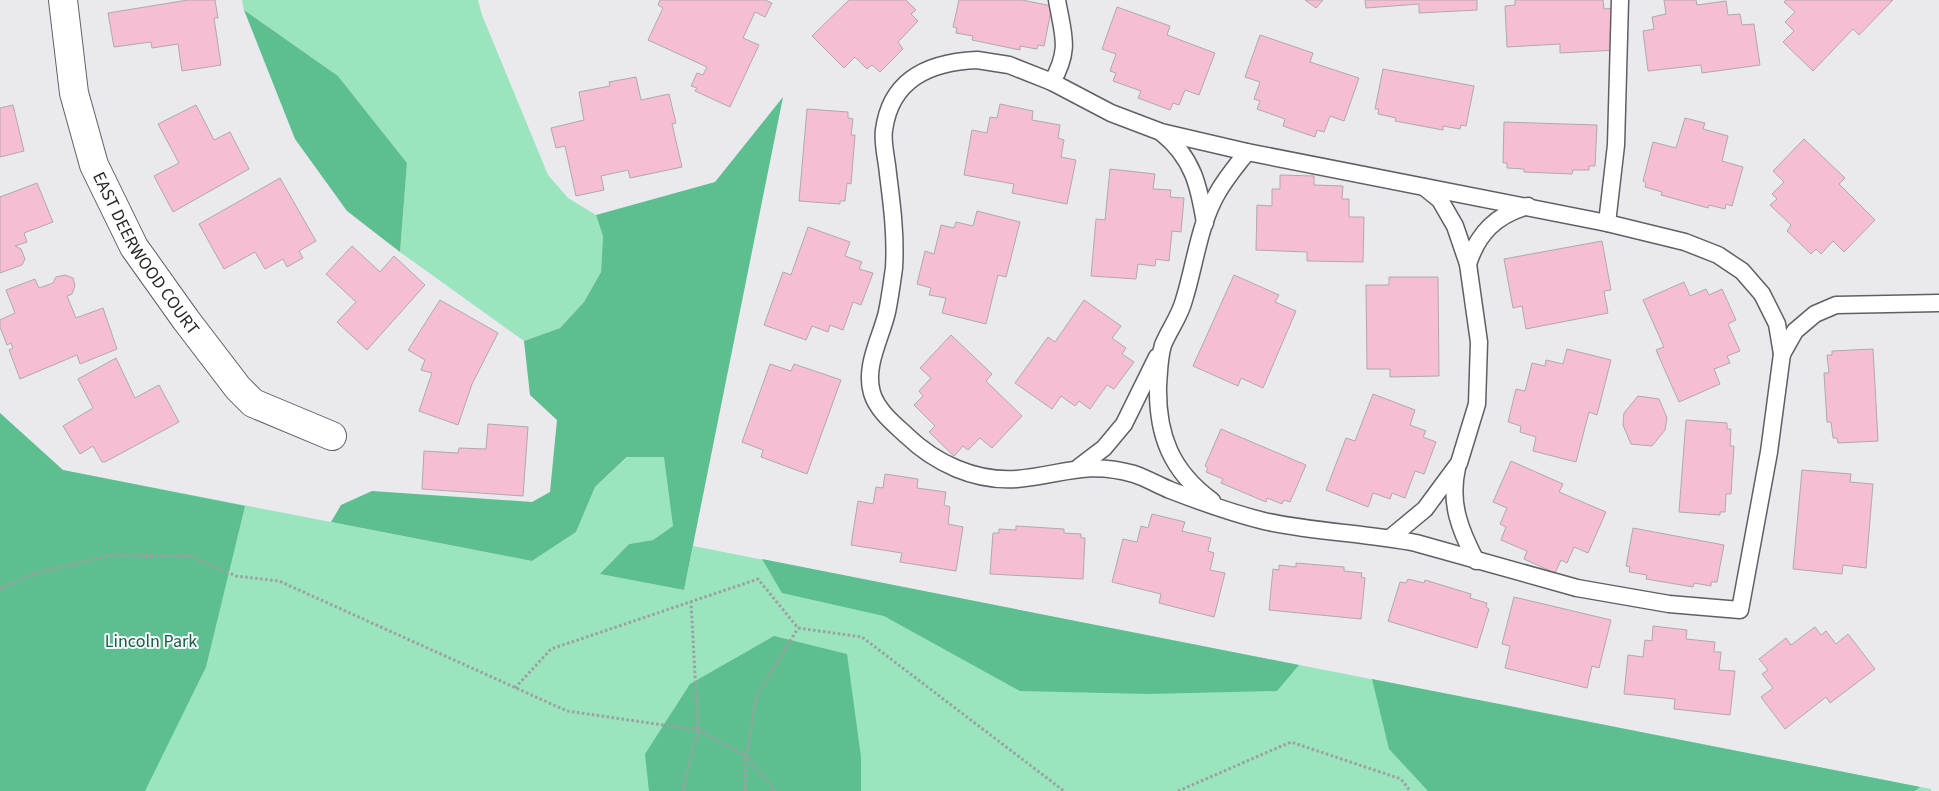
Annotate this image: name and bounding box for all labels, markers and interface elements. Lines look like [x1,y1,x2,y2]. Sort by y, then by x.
street label: EAST DEERWOOD COURT [87,167,206,340]
park label: Lincoln Park [105,629,197,654]

